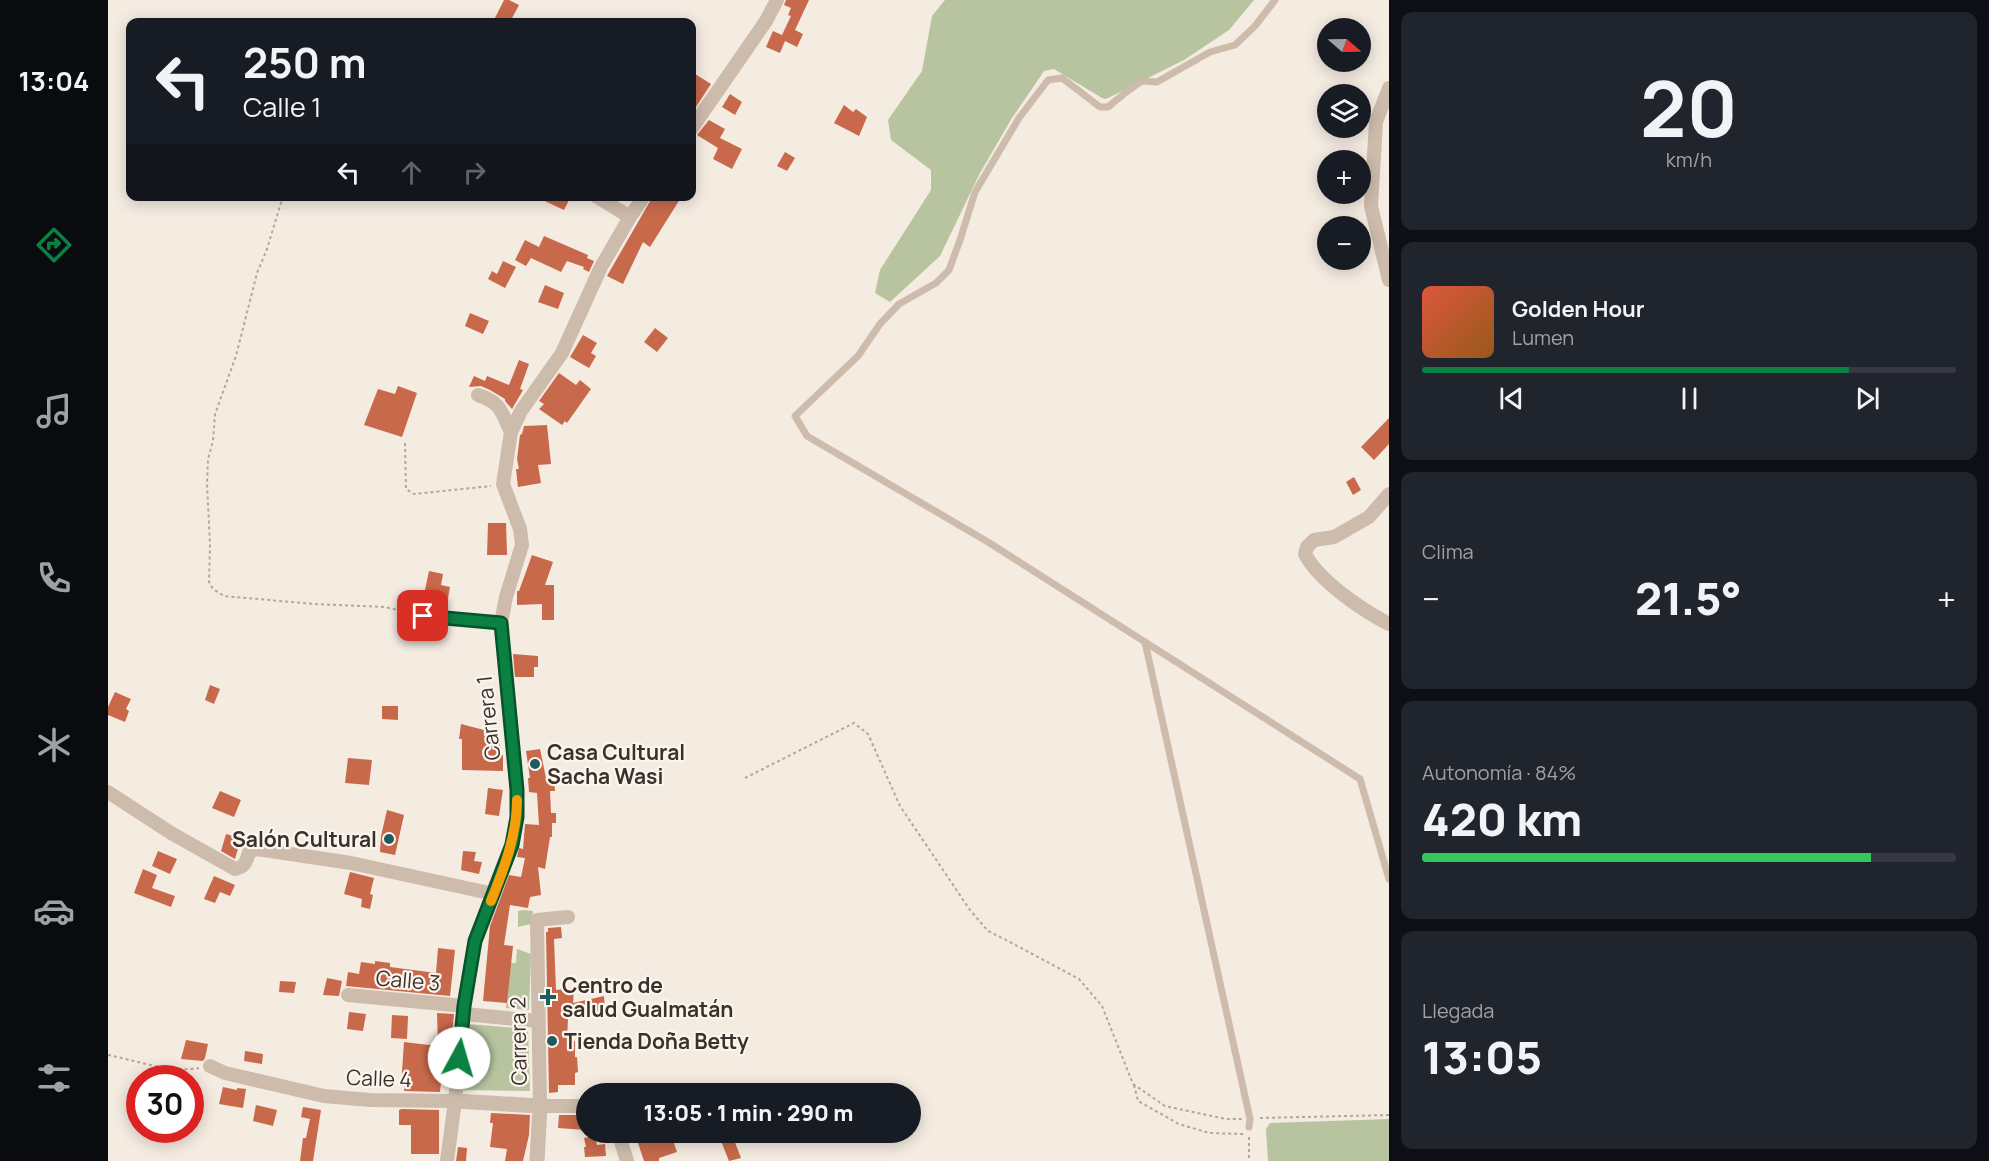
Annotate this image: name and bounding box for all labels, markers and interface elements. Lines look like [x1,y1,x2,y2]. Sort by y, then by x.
north arrow [1317,18,1371,72]
map controls [1317,18,1371,270]
text: 250 m [243,33,366,91]
icon: left [144,42,222,120]
text: 20 [1640,54,1738,160]
text: 13:04 [19,62,89,99]
button: layers [1317,84,1371,138]
text: Calle 1 [243,88,322,125]
text: km/h [1666,146,1712,173]
button: + [1317,150,1371,204]
icon: left [332,156,365,189]
icon: ahead [395,156,428,189]
icon: right [458,156,491,189]
button: − [1317,216,1371,270]
icon: directions [33,224,75,266]
text: Golden Hour [1512,294,1645,324]
text: Lumen [1512,324,1574,351]
icon: previous [1495,382,1528,415]
icon: pause [1673,382,1706,415]
icon: next [1851,382,1884,415]
icon: music [33,390,75,432]
text: Clima [1422,538,1474,565]
icon: phone [33,557,75,599]
text: 21.5° [1635,567,1742,629]
text: − [1422,576,1440,621]
text: + [1937,576,1956,621]
pin [397,590,448,641]
icon: arrive [406,599,439,632]
street label: Carrera 1 [470,674,506,762]
icon: climate [33,724,75,766]
place label: Casa Cultural Sacha Wasi [547,738,685,790]
marker: Casa Cultural Sacha Wasi [528,757,542,771]
text: Autonomía · 84% [1422,759,1576,786]
text: 420 km [1422,788,1582,850]
place label: Salón Cultural [232,825,377,853]
marker: Salón Cultural [382,832,396,846]
icon: car [33,890,75,932]
street label: Calle 3 [375,963,441,997]
place label: Centro de salud Gualmatán [562,971,733,1023]
marker: Centro de salud Gualmatán [539,988,557,1006]
street label: Carrera 2 [503,996,533,1086]
text: Llegada [1422,997,1494,1024]
position arrow [427,1026,491,1090]
text: 13:05 [1422,1026,1542,1088]
place label: Tienda Doña Betty [564,1027,749,1055]
marker: Tienda Doña Betty [545,1034,559,1048]
icon: filters [33,1057,75,1099]
street label: Calle 4 [346,1063,412,1093]
speed limit sign: 30 [126,1065,204,1143]
text: 13:05 · 1 min · 290 m [644,1098,853,1128]

